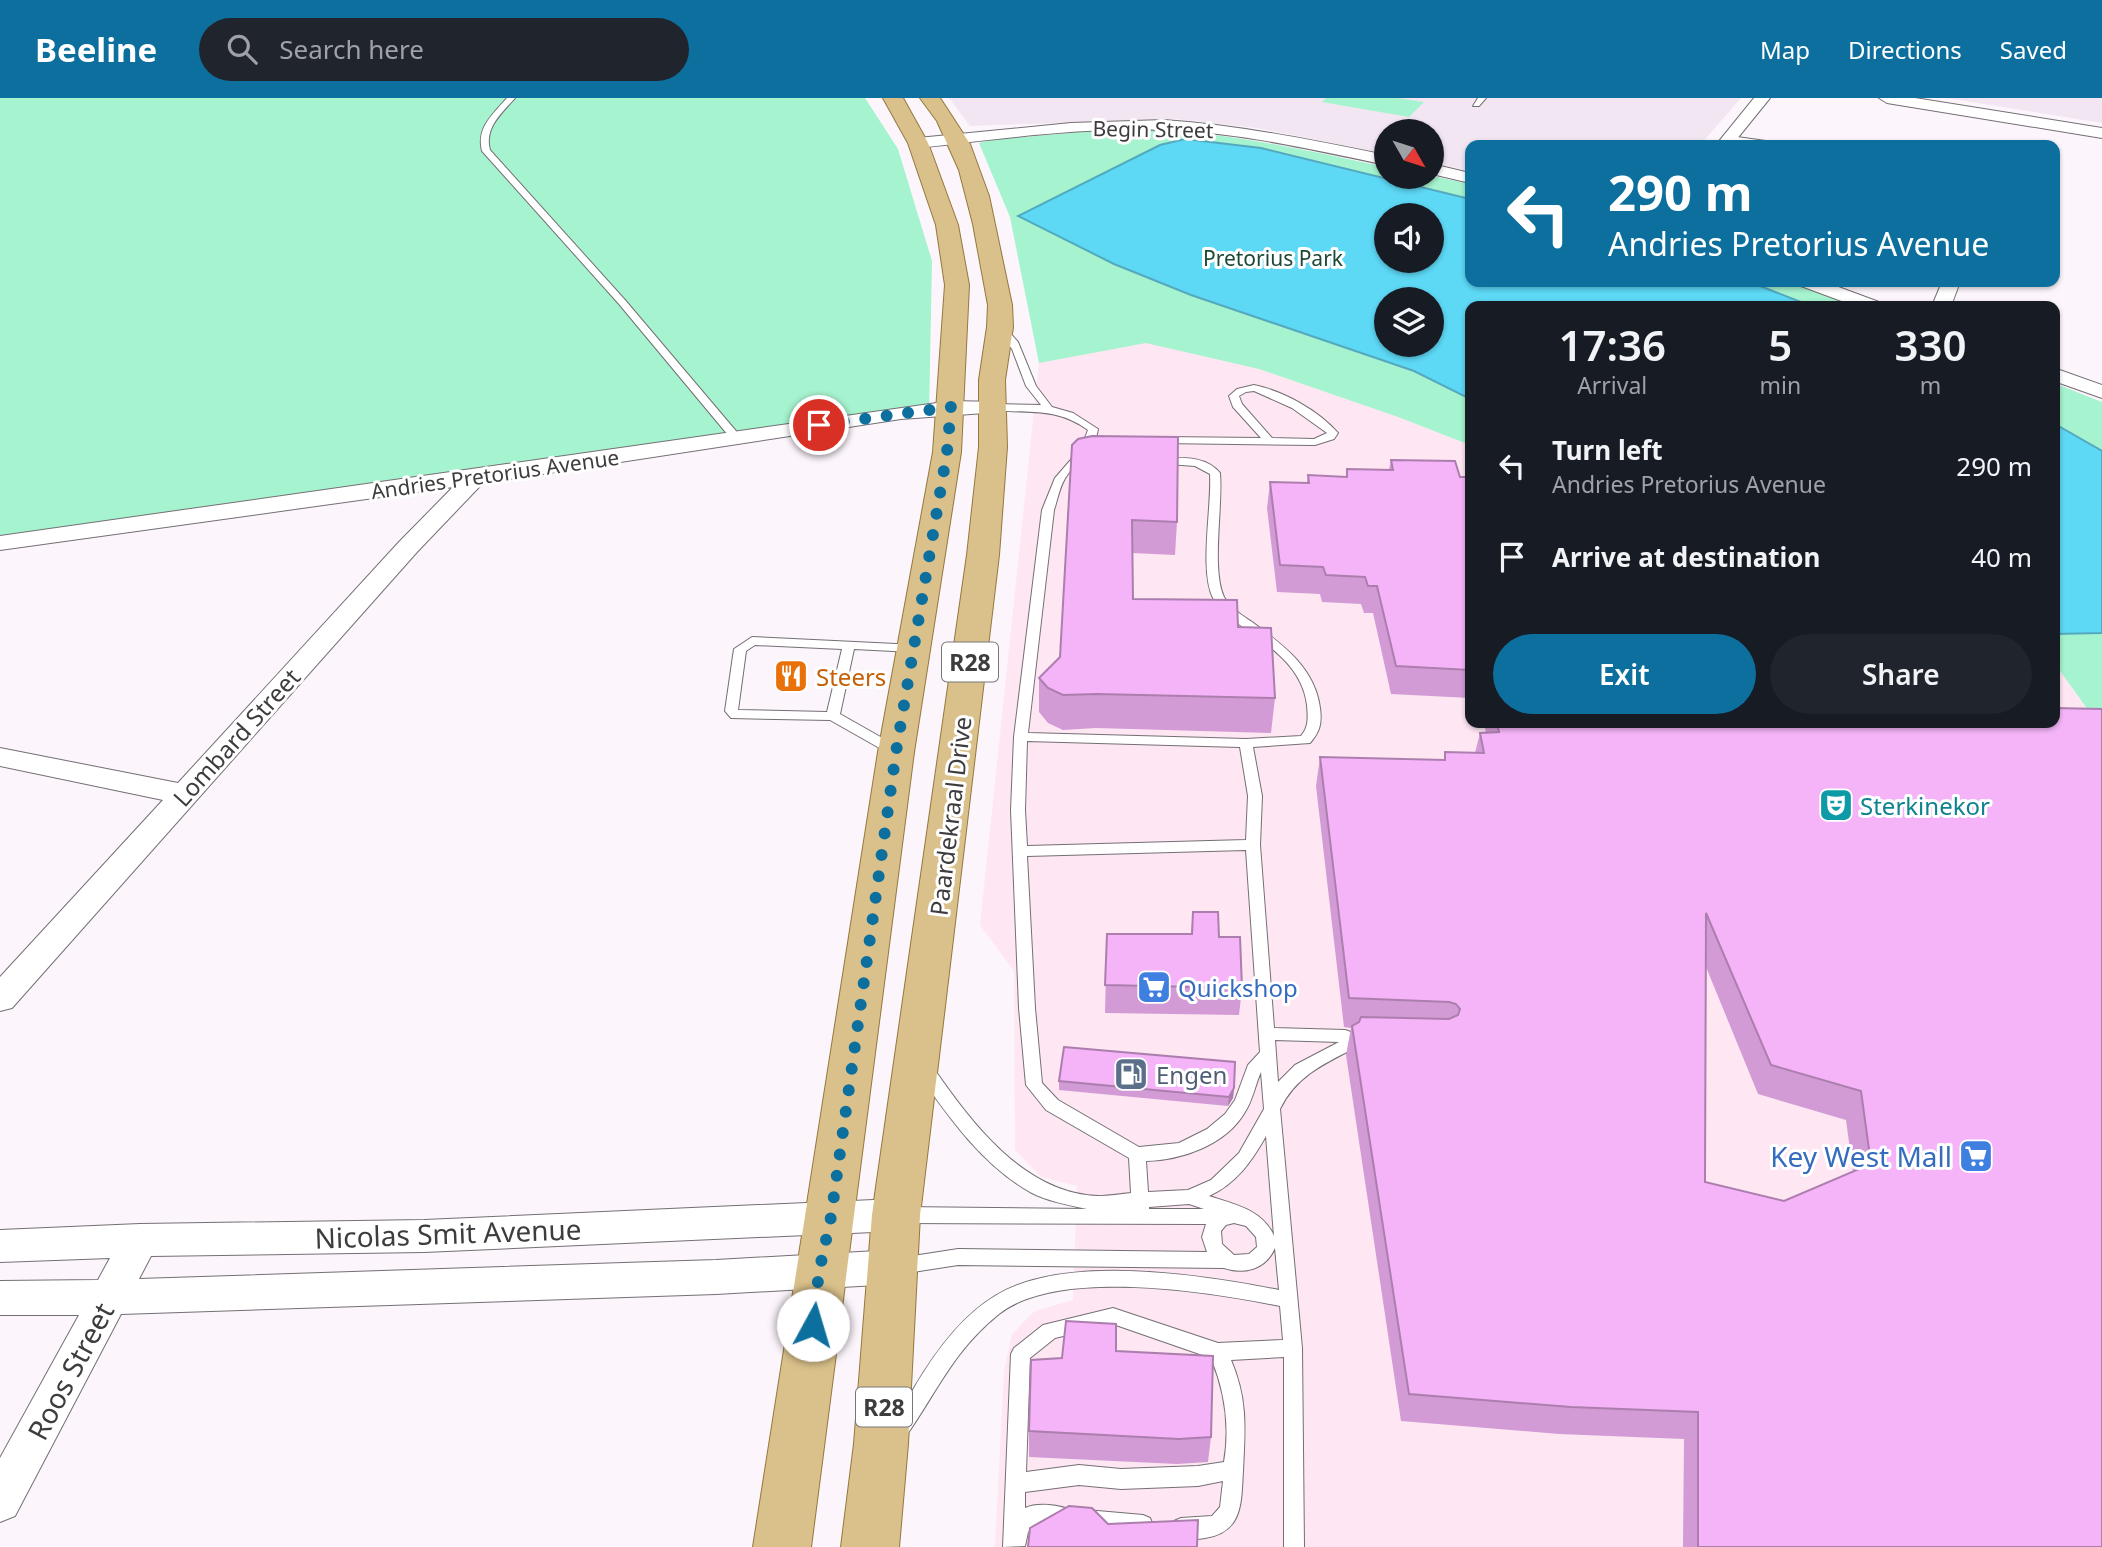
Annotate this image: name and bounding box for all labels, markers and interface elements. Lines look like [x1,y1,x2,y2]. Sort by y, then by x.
search box [199,18,689,81]
text: Beeline [35,27,157,72]
icon: search [223,30,261,68]
text: Search here [279,31,424,67]
text: Map [1760,33,1810,66]
text: Directions [1848,33,1962,66]
text: Saved [2000,33,2067,66]
street label: Begin Street [1092,114,1214,144]
north arrow [1374,119,1444,189]
map controls [1374,119,1444,357]
text: 290 m [1608,159,1753,225]
icon: left [1493,168,1584,259]
button: sound [1374,203,1444,273]
text: Andries Pretorius Avenue [1608,222,1989,265]
park label: Pretorius Park [1203,244,1344,272]
button: layers [1374,287,1444,357]
text: 17:36 [1558,316,1666,373]
text: 5 [1768,316,1792,373]
text: 330 [1895,316,1967,373]
text: Arrival [1577,369,1647,401]
text: min [1759,369,1801,401]
text: m [1920,369,1941,401]
pin [789,395,849,455]
icon: arrive [800,406,838,444]
text: Turn left [1552,432,1663,468]
street label: Andries Pretorius Avenue [369,443,621,505]
icon: left [1493,447,1531,485]
text: 290 m [1956,448,2032,484]
text: Andries Pretorius Avenue [1552,468,1826,500]
icon: arrive [1493,538,1531,576]
text: Arrive at destination [1552,539,1821,575]
text: 40 m [1971,539,2032,575]
button: Exit [1493,634,1756,714]
button: Share [1770,634,2032,714]
road number: R28 [942,642,998,682]
restaurant icon: Steers [772,657,810,695]
place label: Steers [816,660,886,693]
street label: Lombard Street [165,661,307,813]
street label: Paardekraal Drive [921,715,979,917]
theatre icon: Sterkinekor [1817,786,1855,824]
place label: Sterkinekor [1860,789,1990,822]
supermarket icon: Quickshop [1135,968,1173,1006]
place label: Quickshop [1178,971,1298,1004]
fuel station icon: Engen [1112,1055,1150,1093]
place label: Engen [1156,1058,1227,1091]
place label: Key West Mall [1770,1137,1952,1175]
supermarket icon: Key West Mall [1957,1137,1995,1175]
street label: Nicolas Smit Avenue [314,1209,582,1257]
position arrow [776,1288,850,1362]
street label: Roos Street [18,1296,122,1446]
road number: R28 [856,1388,912,1426]

